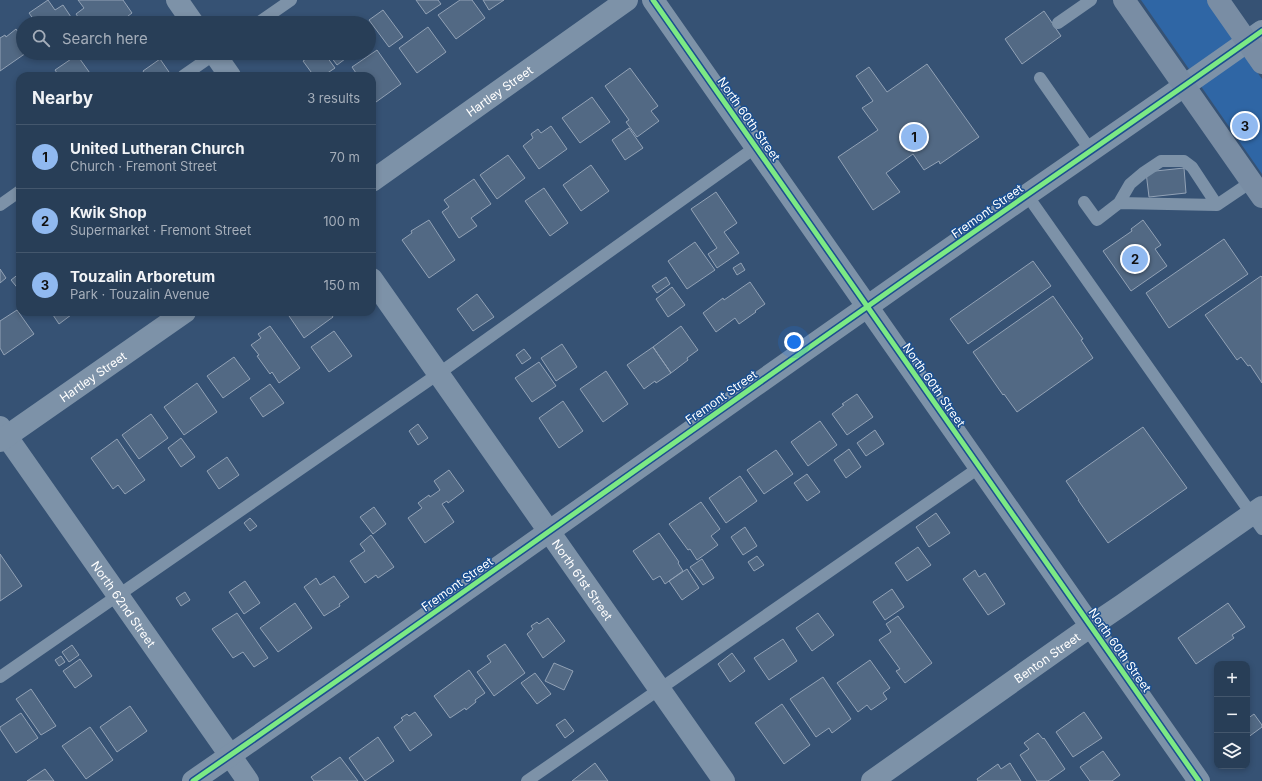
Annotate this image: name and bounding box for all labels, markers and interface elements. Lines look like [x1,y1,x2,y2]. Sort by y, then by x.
search box [16,16,376,60]
icon: search [30,27,52,49]
text: Search here [62,29,148,48]
street label: Hartley Street [463,62,535,119]
street label: North 60th Street [715,74,784,164]
text: Nearby [32,88,93,108]
text: 3 results [307,90,360,106]
pin: 3 [1232,111,1258,141]
pin: 1 [901,122,927,152]
text: United Lutheran Church [70,139,244,158]
text: 1 [42,149,48,165]
text: 70 m [330,149,360,165]
text: Church · Fremont Street [70,158,217,174]
street label: Fremont Street [948,181,1026,241]
text: Kwik Shop [70,203,147,222]
text: 2 [41,213,49,229]
text: 100 m [323,213,360,229]
text: Supermarket · Fremont Street [70,222,251,238]
pin: 2 [1122,244,1148,274]
text: Touzalin Arboretum [70,267,215,286]
text: 3 [41,277,49,293]
text: 150 m [324,277,360,293]
text: Park · Touzalin Avenue [70,286,210,302]
your location [784,332,804,352]
street label: North 60th Street [900,340,969,430]
street label: Hartley Street [56,348,129,405]
street label: Fremont Street [682,367,760,427]
street label: North 61st Street [549,536,616,623]
street label: Fremont Street [418,554,496,614]
street label: North 62nd Street [89,558,159,650]
street label: North 60th Street [1086,605,1155,695]
street label: Benton Street [1011,629,1083,686]
map controls [1214,661,1250,769]
button: + [1214,661,1250,697]
button: − [1214,697,1250,733]
button: layers [1214,733,1250,769]

